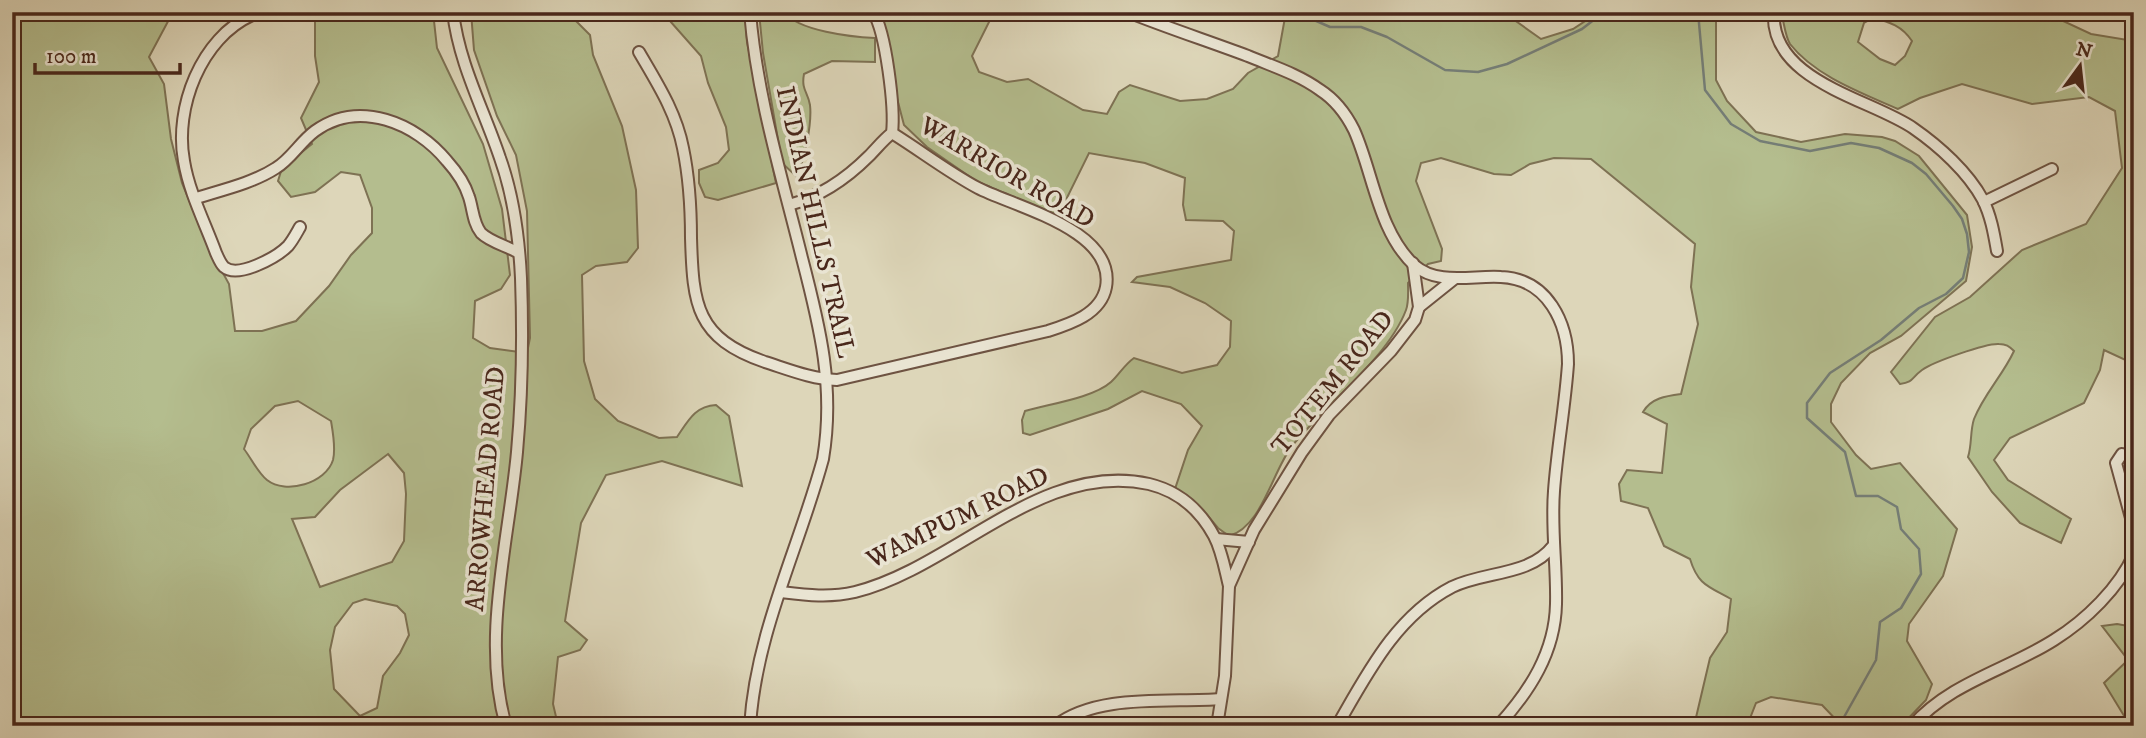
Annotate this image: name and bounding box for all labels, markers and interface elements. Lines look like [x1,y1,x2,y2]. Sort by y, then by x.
scale bar [35,32,180,76]
north arrow [2044,32,2114,102]
text: N [2073,38,2095,64]
text: 100 m [46,44,97,70]
street label: INDIAN HILLS TRAIL [768,83,862,361]
street label: WARRIOR ROAD [913,109,1100,237]
street label: TOTEM ROAD [1265,304,1401,462]
street label: ARROWHEAD ROAD [459,365,513,613]
street label: WAMPUM ROAD [860,460,1055,577]

